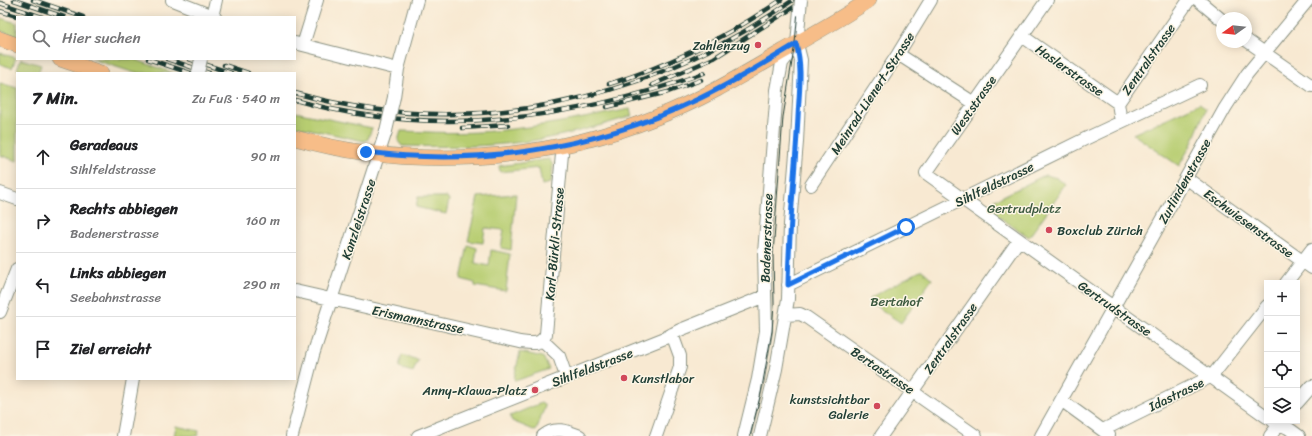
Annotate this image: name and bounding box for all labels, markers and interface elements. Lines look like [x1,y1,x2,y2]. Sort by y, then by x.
north arrow [1216,12,1252,48]
search box [16,16,296,60]
street label: Zentralstrasse [1115,18,1182,100]
text: Hier suchen [62,25,141,51]
icon: search [30,27,52,49]
street label: Meinrad-Lienert-Strasse [824,27,921,159]
place label: Zahlenzug [692,34,750,57]
street label: Haslerstrasse [1031,38,1109,103]
marker: Zahlenzug [753,40,763,50]
street label: Weststrasse [944,71,1003,140]
text: 7 Min. [32,83,79,113]
text: Zu Fuß · 540 m [192,87,280,110]
text: Geradeaus [70,132,138,158]
street label: Zurlindenstrasse [1151,134,1218,228]
route end [357,143,375,161]
text: 90 m [250,145,280,168]
icon: ahead [32,146,54,168]
street label: Sihlfeldstrasse [951,155,1038,214]
text: Sihlfeldstrasse [70,158,156,181]
street label: Kanzleistrasse [335,175,382,263]
street label: Eschwiesenstrasse [1199,183,1299,264]
street label: Karl-Bürkli-Strasse [538,187,571,301]
street label: Badenerstrasse [753,193,780,283]
text: Rechts abbiegen [70,196,178,222]
park label: Gertrudplatz [987,197,1062,220]
text: 160 m [245,209,280,232]
icon: right [32,210,54,232]
route start [897,218,915,236]
place label: Boxclub Zürich [1057,219,1143,242]
text: Badenerstrasse [70,222,159,245]
marker: Boxclub Zürich [1044,225,1054,235]
text: Links abbiegen [70,260,166,286]
text: 290 m [243,273,280,296]
icon: left [32,274,54,296]
street label: Gertrudstrasse [1073,274,1157,343]
map controls [1264,280,1300,424]
button: + [1264,280,1300,316]
text: Seebahnstrasse [70,286,161,309]
park label: Bertahof [870,290,924,313]
street label: Zentralstrasse [917,297,984,379]
street label: Erismannstrasse [370,299,466,341]
button: − [1264,316,1300,352]
text: Ziel erreicht [70,336,151,362]
icon: arrive [32,338,54,360]
street label: Bertastrasse [846,340,920,401]
street label: Sihlfeldstrasse [548,341,637,394]
button: locate [1264,352,1300,388]
place label: Kunstlabor [632,367,695,390]
street label: Idastrasse [1144,371,1208,418]
marker: Kunstlabor [619,373,629,383]
place label: Anny-Klawa-Platz [421,379,528,402]
marker: Anny-Klawa-Platz [530,385,540,395]
place label: kunstsichtbar Galerie [790,388,870,426]
button: layers [1264,388,1300,424]
marker: kunstsichtbar Galerie [872,401,882,411]

